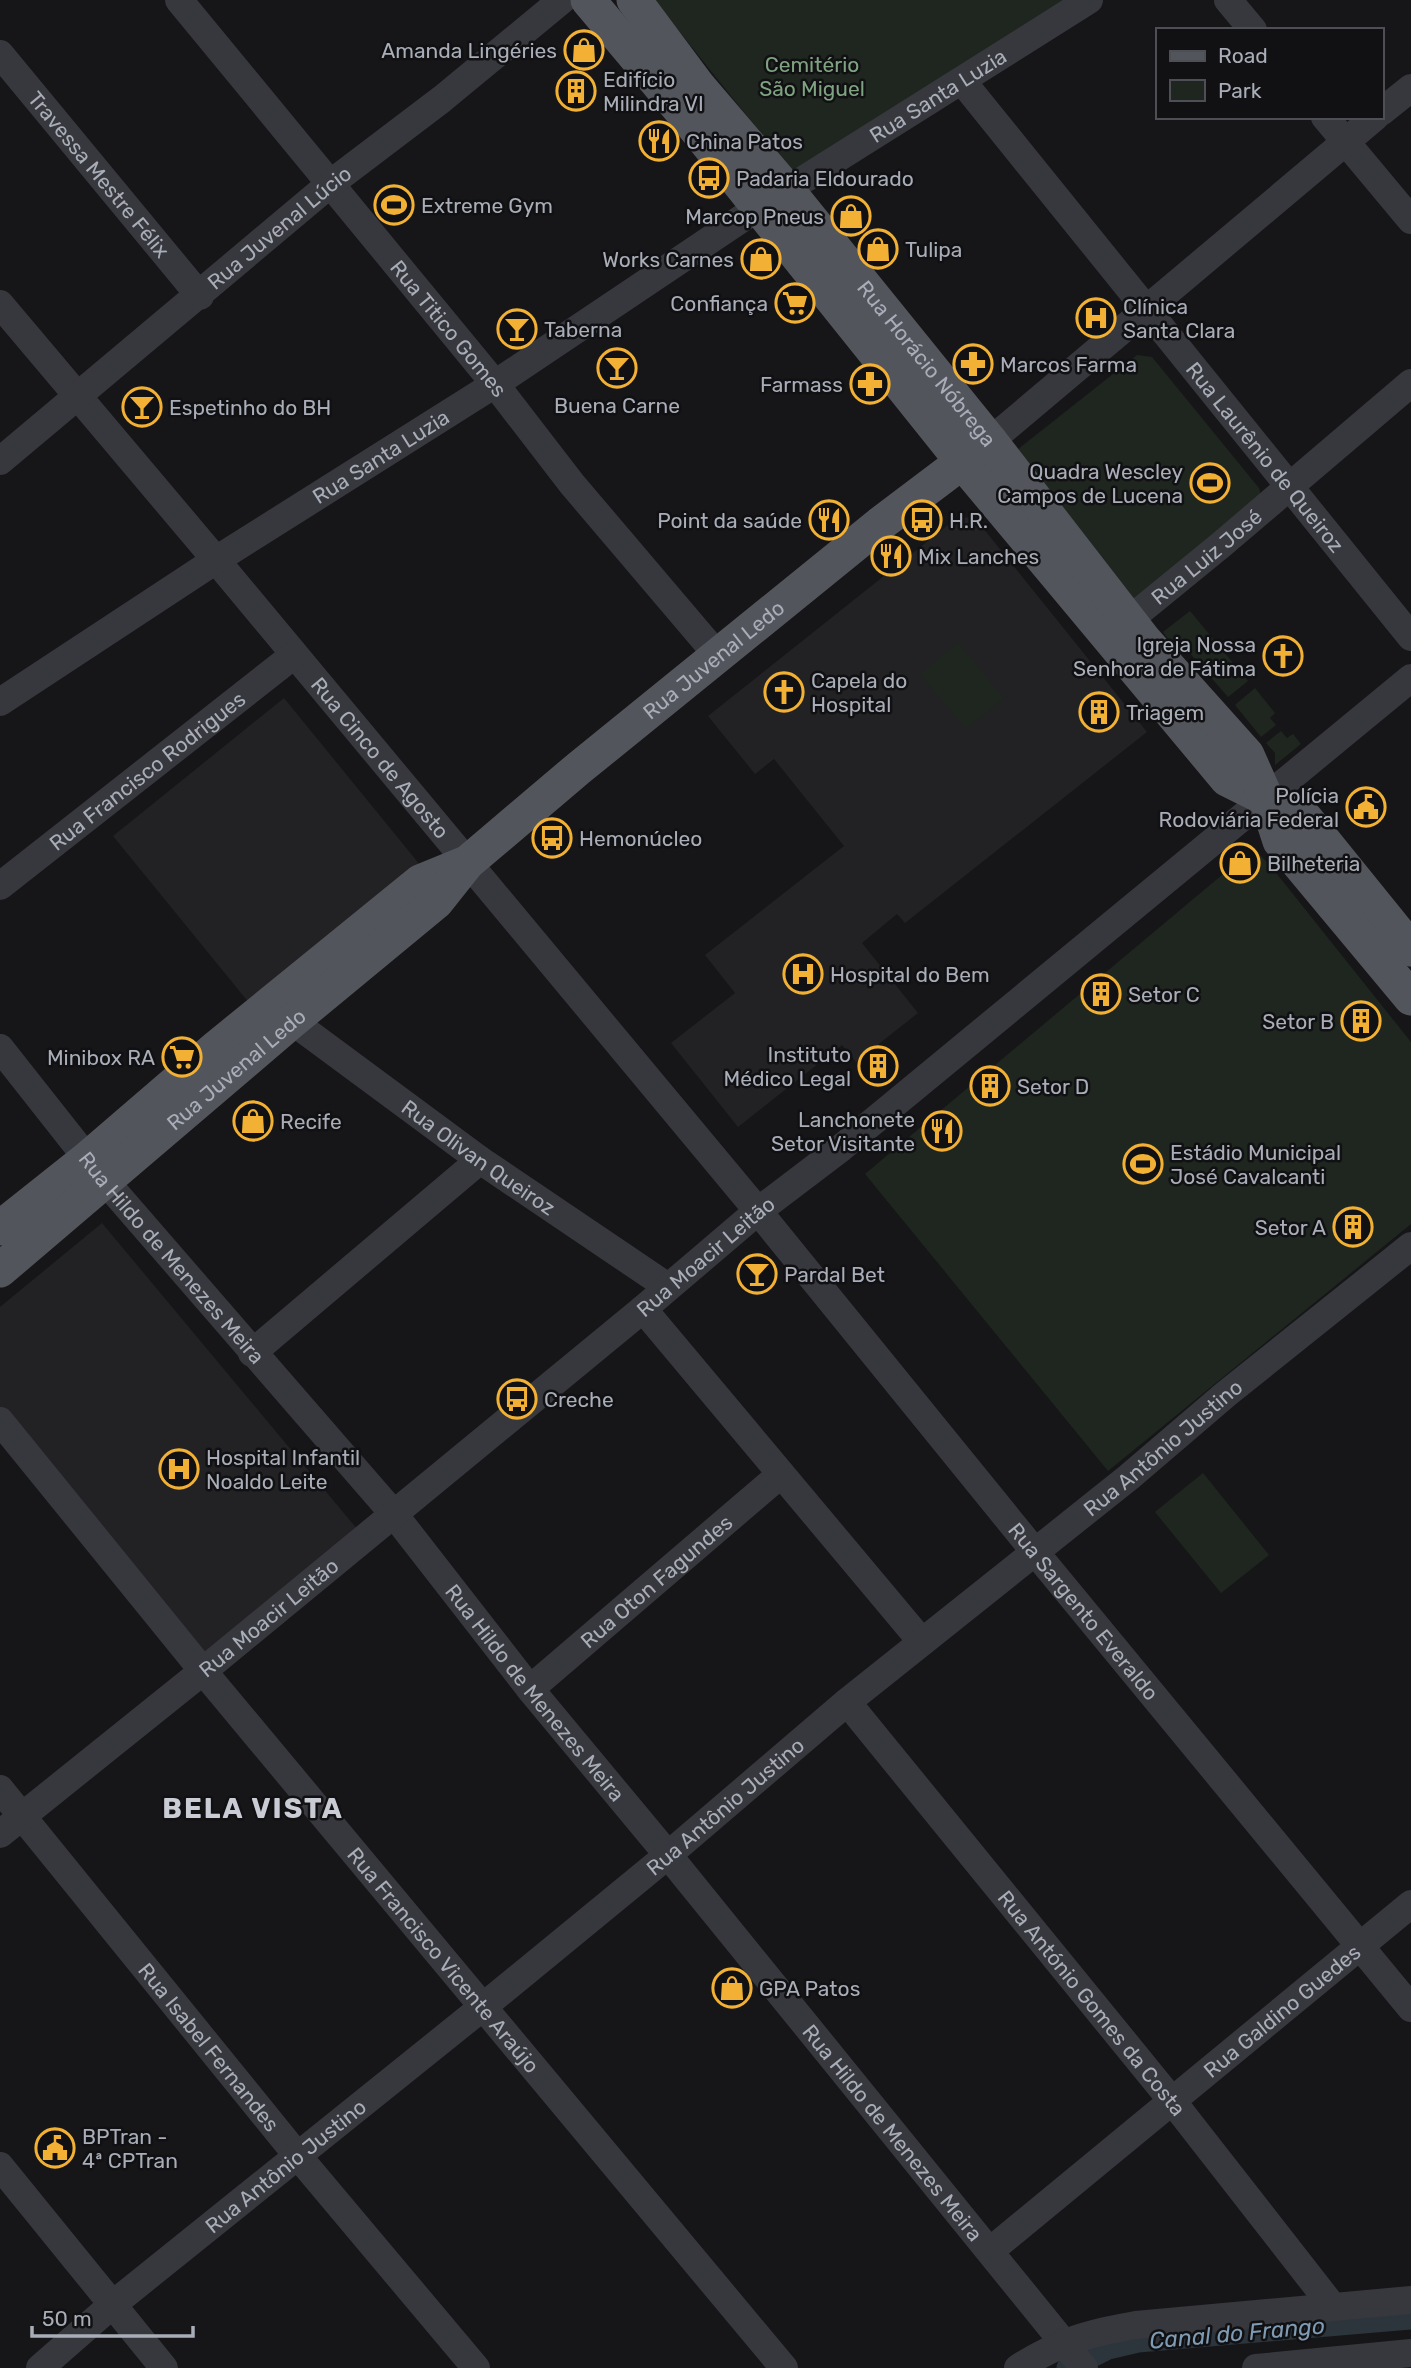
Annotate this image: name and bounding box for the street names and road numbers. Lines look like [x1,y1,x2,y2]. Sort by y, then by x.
street label: Rua Santa Luzia [865,43,1011,148]
street label: Travessa Mestre Félix [23,86,175,262]
street label: Rua Juvenal Lúcio [202,160,356,294]
street label: Rua Titico Gomes [386,255,512,401]
street label: Rua Horácio Nóbrega [853,275,1002,451]
street label: Rua Laurênio de Queiroz [1181,357,1350,557]
street label: Rua Santa Luzia [307,404,454,509]
street label: Rua Luiz José [1146,503,1267,609]
street label: Rua Juvenal Ledo [638,595,789,724]
street label: Rua Cinco de Agosto [306,672,455,843]
street label: Rua Francisco Rodrigues [44,686,250,855]
street label: Rua Juvenal Ledo [161,1003,310,1135]
street label: Rua Olivan Queiroz [397,1094,560,1220]
street label: Rua Hildo de Menezes Meira [74,1146,270,1368]
street label: Rua Moacir Leitão [631,1191,779,1322]
street label: Rua Antônio Justino [1078,1374,1247,1521]
street label: Rua Oton Fagundes [575,1509,737,1653]
street label: Rua Sargento Everaldo [1003,1517,1164,1705]
street label: Rua Moacir Leitão [194,1553,343,1682]
street label: Rua Hildo de Menezes Meira [440,1579,630,1806]
street label: Rua Antônio Justino [641,1732,809,1880]
street label: Rua Francisco Vicente Araújo [343,1842,545,2078]
street label: Rua António Gomes da Costa [993,1885,1191,2120]
street label: Rua Galdino Guedes [1198,1939,1365,2082]
street label: Rua Isabel Fernandes [133,1958,285,2136]
street label: Rua Hildo de Menezes Meira [798,2019,988,2246]
street label: Rua Antônio Justino [200,2094,371,2238]

